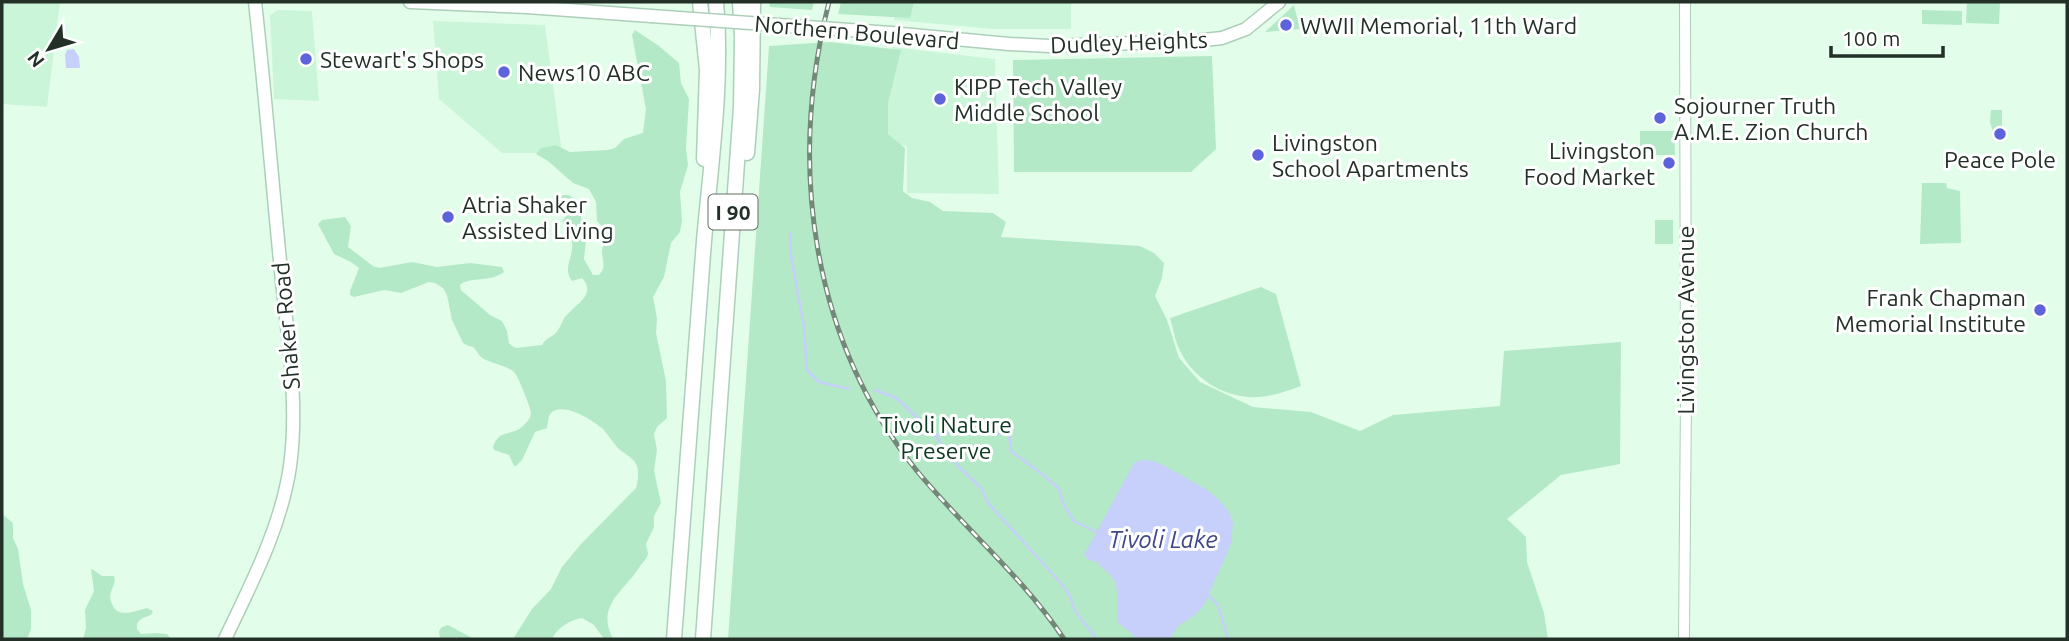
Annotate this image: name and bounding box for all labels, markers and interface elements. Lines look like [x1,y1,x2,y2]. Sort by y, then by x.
street label: Northern Boulevard [753,11,961,53]
place label: WWII Memorial, 11th Ward [1300,13,1577,38]
north arrow [14,14,84,84]
scale bar [1831,14,1943,58]
marker: WWII Memorial, 11th Ward [1278,17,1294,33]
text: 100 m [1842,26,1900,50]
street label: Dudley Heights [1050,27,1208,57]
text: N [23,47,49,72]
place label: Stewart's Shops [320,47,484,72]
marker: Stewart's Shops [298,51,314,67]
place label: News10 ABC [518,60,650,85]
marker: News10 ABC [496,64,512,80]
place label: KIPP Tech Valley Middle School [954,74,1122,125]
marker: KIPP Tech Valley Middle School [932,91,948,107]
place label: Sojourner Truth A.M.E. Zion Church [1674,93,1869,144]
marker: Sojourner Truth A.M.E. Zion Church [1652,110,1668,126]
marker: Peace Pole [1992,126,2008,142]
place label: Livingston School Apartments [1272,130,1469,181]
place label: Livingston Food Market [1524,138,1655,189]
marker: Livingston School Apartments [1250,147,1266,163]
place label: Peace Pole [1944,147,2056,172]
marker: Livingston Food Market [1661,155,1677,171]
place label: Atria Shaker Assisted Living [462,192,614,243]
road number: I 90 [708,194,758,230]
marker: Atria Shaker Assisted Living [440,209,456,225]
street label: Livingston Avenue [1673,226,1698,414]
street label: Shaker Road [268,261,304,391]
place label: Frank Chapman Memorial Institute [1835,285,2026,336]
marker: Frank Chapman Memorial Institute [2032,302,2048,318]
park label: Tivoli Nature Preserve [880,412,1012,463]
water label: Tivoli Lake [1108,526,1218,553]

